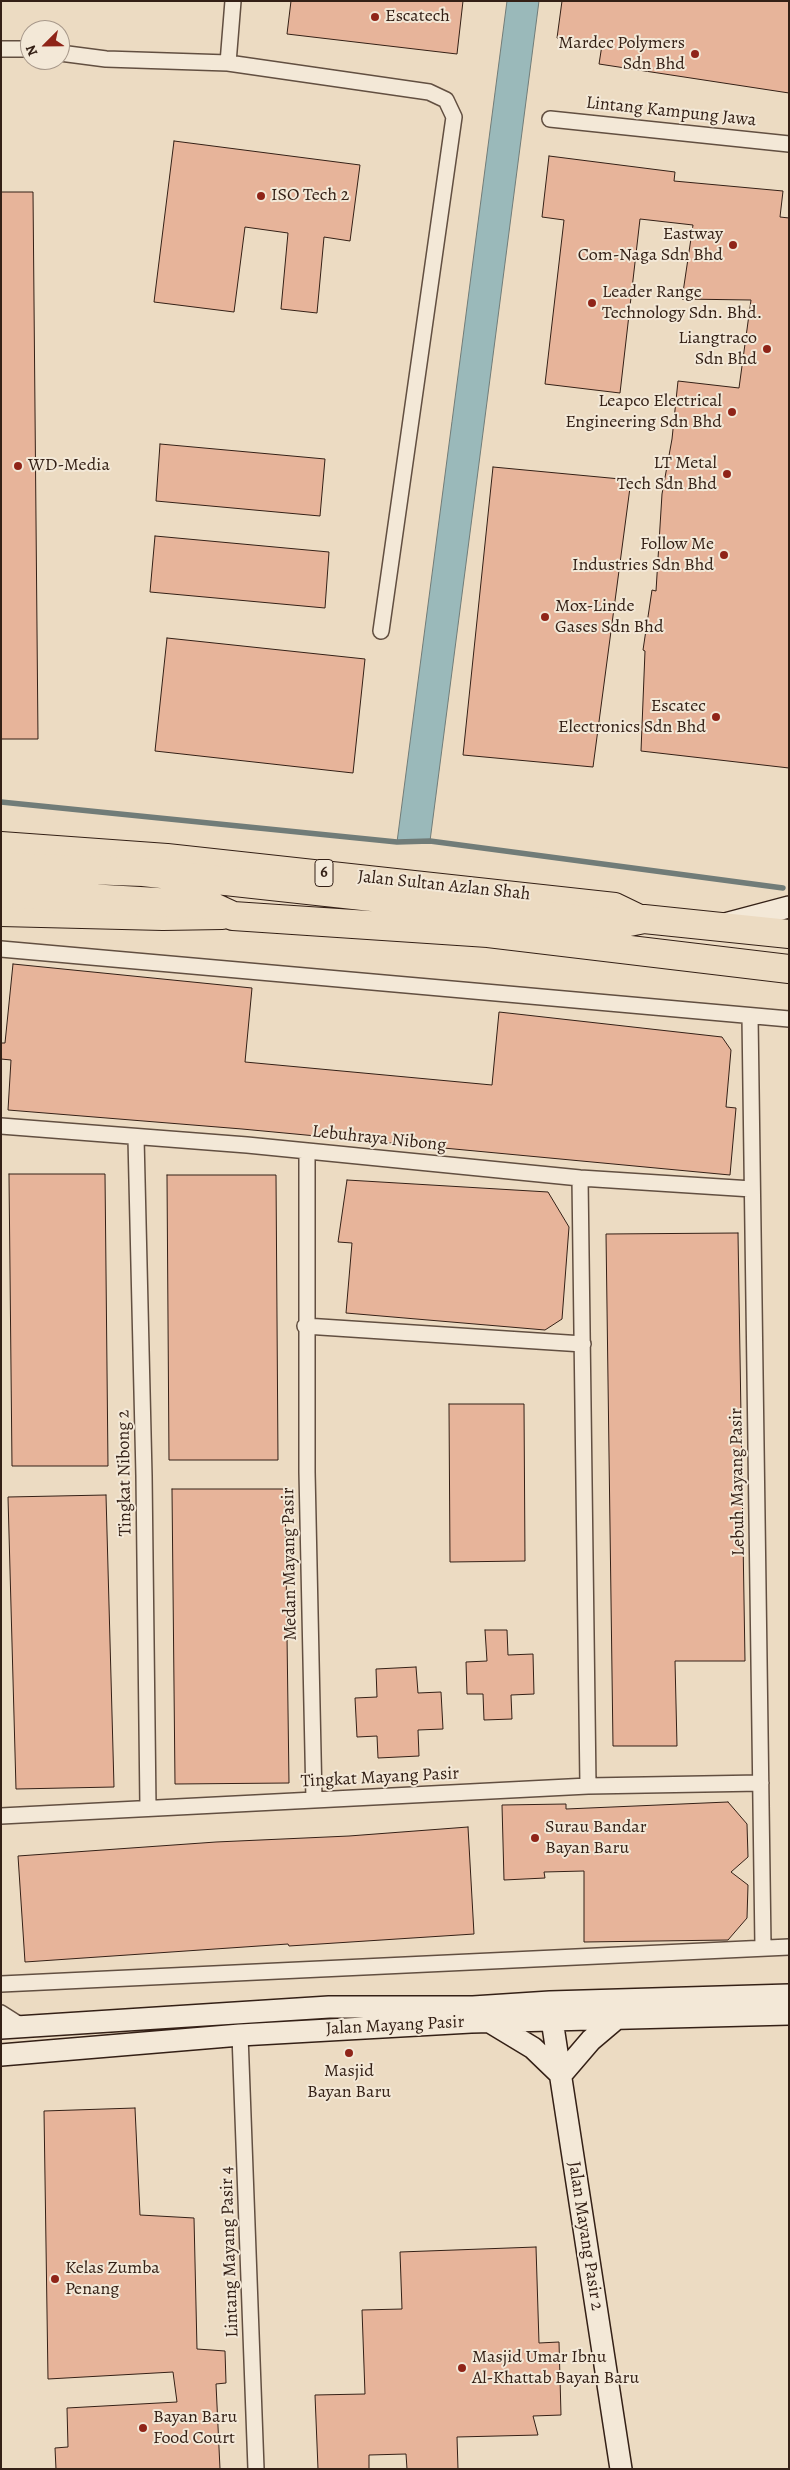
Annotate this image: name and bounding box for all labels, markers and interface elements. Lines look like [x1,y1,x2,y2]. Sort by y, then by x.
place label: Escatech [385,6,450,28]
marker: Escatech [369,11,381,23]
north arrow [20,20,70,70]
place label: Mardec Polymers Sdn Bhd [558,33,685,76]
text: N [21,42,42,59]
marker: Mardec Polymers Sdn Bhd [689,48,701,60]
street label: Lintang Kampung Jawa [585,92,757,132]
place label: ISO Tech 2 [271,185,349,207]
marker: ISO Tech 2 [255,190,267,202]
place label: Eastway Com-Naga Sdn Bhd [578,224,723,266]
marker: Eastway Com-Naga Sdn Bhd [727,239,739,251]
place label: Leader Range Technology Sdn. Bhd. [602,282,762,324]
marker: Leader Range Technology Sdn. Bhd. [586,297,598,309]
place label: Liangtraco Sdn Bhd [678,328,757,370]
marker: Liangtraco Sdn Bhd [761,343,773,355]
place label: Leapco Electrical Engineering Sdn Bhd [565,391,722,434]
marker: Leapco Electrical Engineering Sdn Bhd [726,406,738,418]
place label: LT Metal Tech Sdn Bhd [617,453,717,496]
place label: WD-Media [28,455,110,477]
marker: WD-Media [12,460,24,472]
marker: LT Metal Tech Sdn Bhd [721,468,733,480]
place label: Follow Me Industries Sdn Bhd [572,534,714,576]
marker: Follow Me Industries Sdn Bhd [718,549,730,561]
place label: Mox-Linde Gases Sdn Bhd [555,596,664,638]
marker: Mox-Linde Gases Sdn Bhd [539,611,551,623]
place label: Escatec Electronics Sdn Bhd [558,696,706,739]
marker: Escatec Electronics Sdn Bhd [710,711,722,723]
road number: 6 [315,860,333,886]
street label: Jalan Sultan Azlan Shah [357,866,531,906]
street label: Lebuhraya Nibong [311,1121,447,1157]
street label: Lebuh Mayang Pasir [726,1408,750,1556]
street label: Tingkat Nibong 2 [113,1409,137,1537]
street label: Medan Mayang Pasir [278,1487,302,1641]
street label: Tingkat Mayang Pasir [300,1763,460,1793]
place label: Surau Bandar Bayan Baru [545,1817,647,1860]
marker: Surau Bandar Bayan Baru [529,1832,541,1844]
street label: Jalan Mayang Pasir [325,2012,465,2040]
marker: Masjid Bayan Baru [343,2047,355,2059]
place label: Masjid Bayan Baru [307,2061,391,2104]
street label: Jalan Mayang Pasir 2 [563,2160,607,2312]
street label: Lintang Mayang Pasir 4 [216,2166,244,2338]
place label: Kelas Zumba Penang [65,2258,160,2300]
marker: Kelas Zumba Penang [49,2273,61,2285]
place label: Masjid Umar Ibnu Al-Khattab Bayan Baru [472,2347,639,2390]
marker: Masjid Umar Ibnu Al-Khattab Bayan Baru [456,2362,468,2374]
place label: Bayan Baru Food Court [153,2407,237,2450]
marker: Bayan Baru Food Court [137,2422,149,2434]

